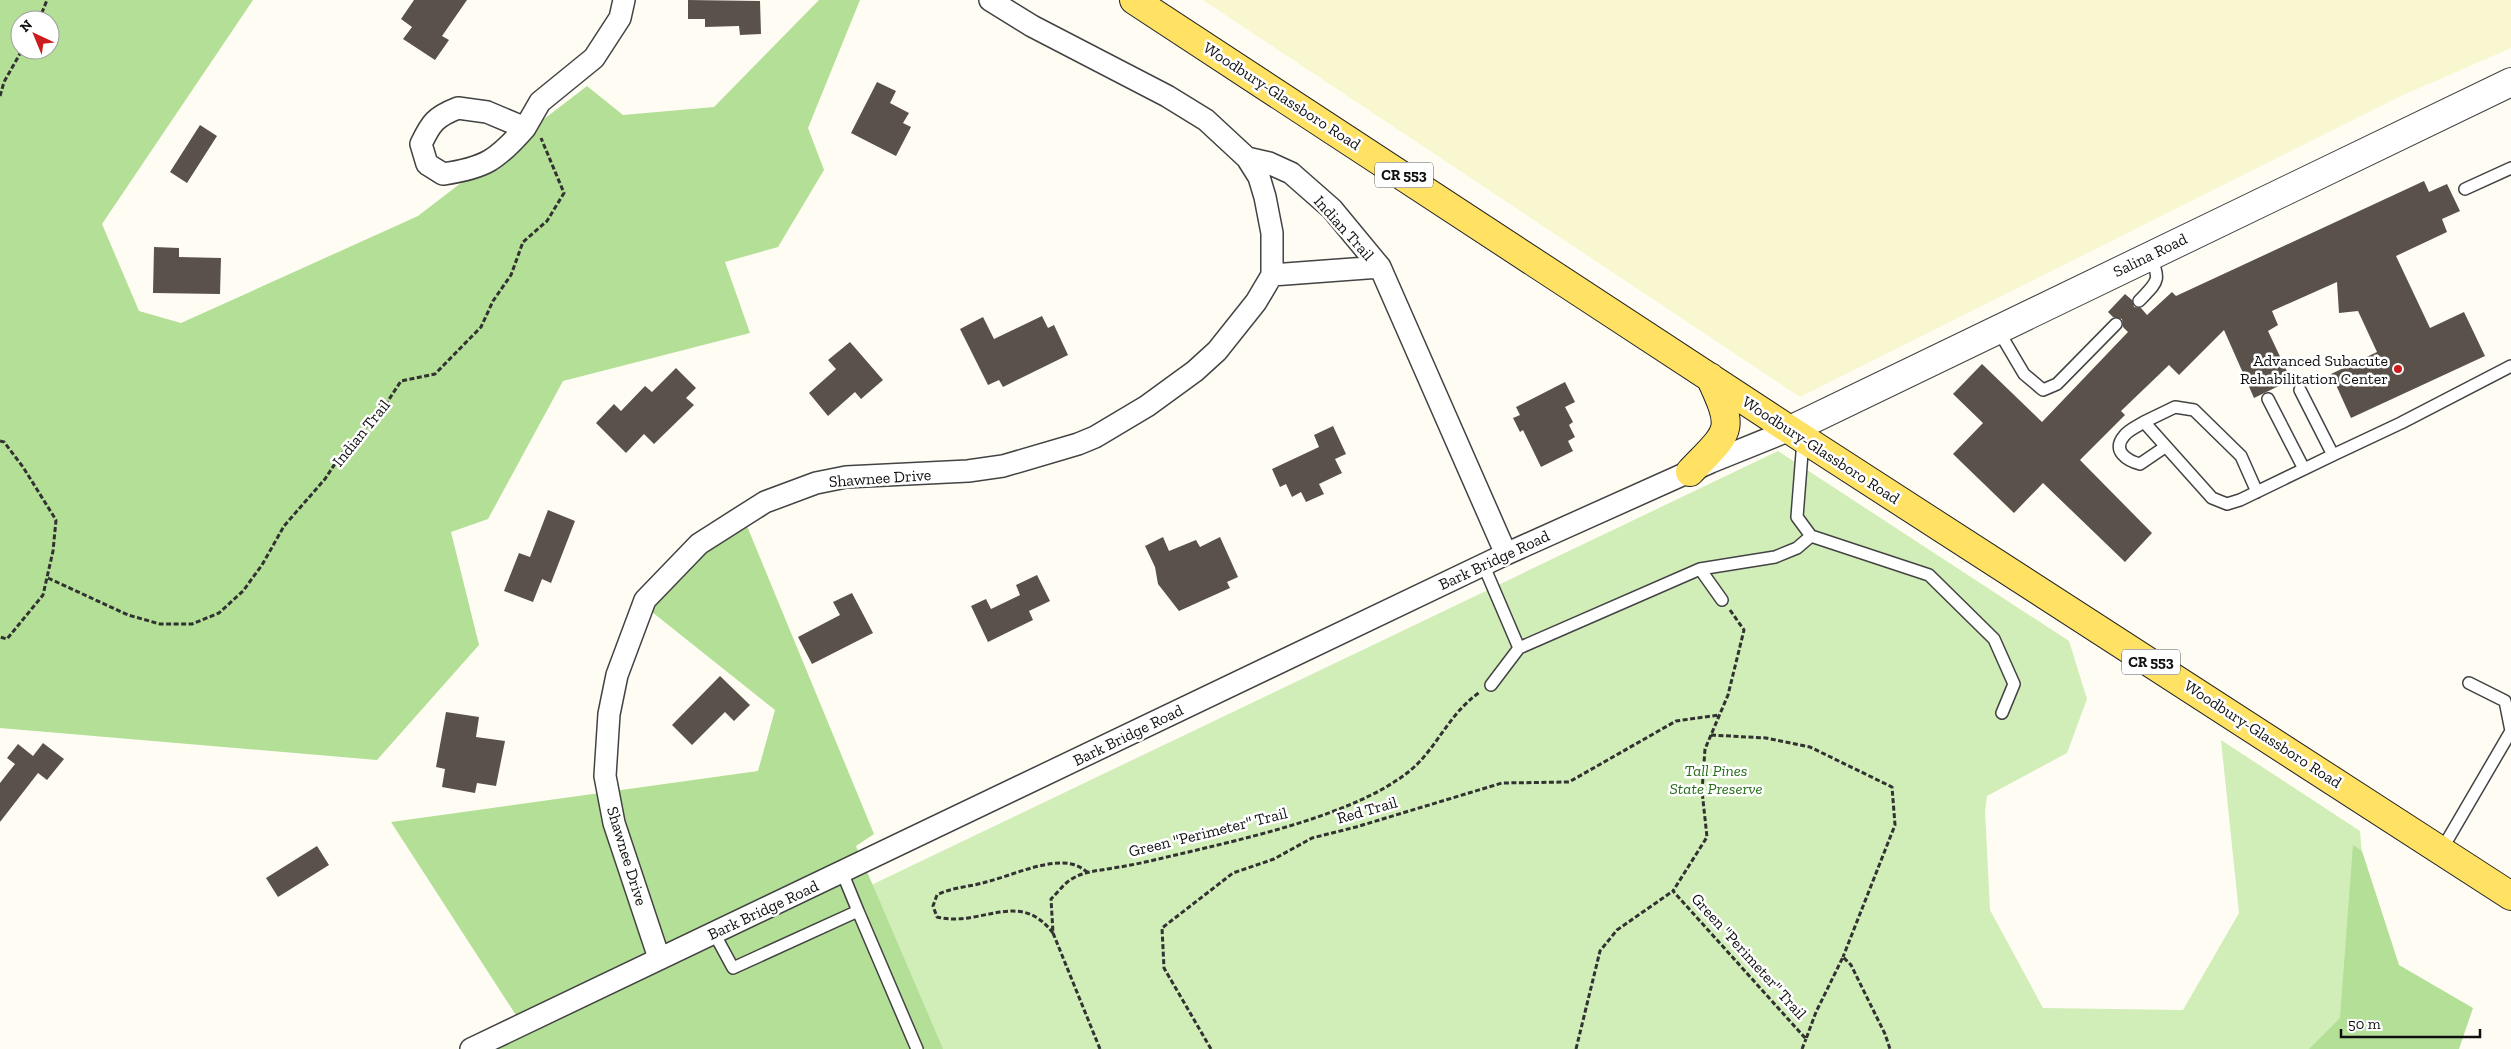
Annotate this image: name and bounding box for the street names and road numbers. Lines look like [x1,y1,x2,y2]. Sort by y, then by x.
street label: Woodbury-Glassboro Road [1200,38,1364,154]
road number: CR 553 [1375,162,1433,188]
street label: Indian Trail [1310,192,1378,264]
street label: Salina Road [2110,229,2190,281]
street label: Woodbury-Glassboro Road [1739,392,1903,508]
street label: Indian Trail [328,396,394,470]
street label: Shawnee Drive [828,465,932,491]
street label: Bark Bridge Road [1436,526,1553,594]
road number: CR 553 [2122,650,2180,674]
street label: Woodbury-Glassboro Road [2181,676,2345,792]
street label: Bark Bridge Road [1070,700,1186,770]
street label: Red Trail [1334,792,1400,828]
street label: Green "Perimeter" Trail [1127,803,1289,861]
street label: Shawnee Drive [603,804,651,908]
street label: Bark Bridge Road [705,876,822,944]
street label: Green "Perimeter" Trail [1687,889,1811,1023]

